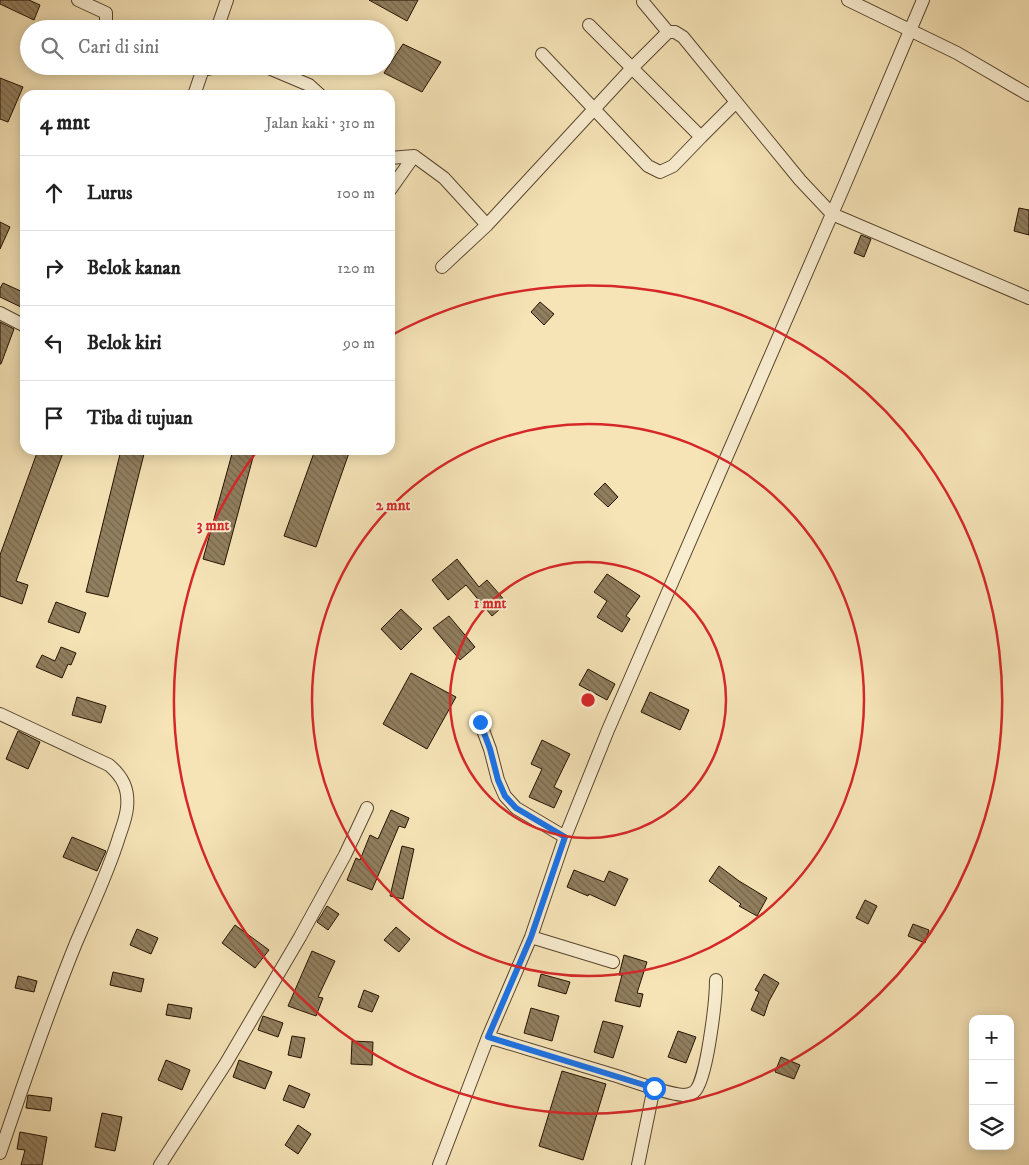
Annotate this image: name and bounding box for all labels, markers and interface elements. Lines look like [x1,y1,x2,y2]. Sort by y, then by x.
search box [20,20,395,75]
icon: search [38,34,66,62]
text: Cari di sini [78,36,159,59]
text: 4 mnt [40,110,90,136]
text: Jalan kaki · 310 m [265,113,375,133]
icon: ahead [40,179,68,207]
text: Lurus [87,182,132,205]
text: 100 m [337,183,375,203]
icon: right [40,254,68,282]
text: Belok kanan [87,257,181,280]
text: 120 m [337,258,375,278]
icon: left [40,329,68,357]
text: Belok kiri [87,332,161,355]
text: 90 m [343,333,375,353]
icon: arrive [40,404,68,432]
text: Tiba di tujuan [87,407,193,430]
text: 2 mnt [376,496,410,515]
text: 3 mnt [197,516,230,535]
text: 1 mnt [474,594,506,613]
centre of rings [579,691,597,709]
route end [469,711,492,734]
map controls [969,1015,1014,1150]
button: + [969,1015,1014,1060]
button: − [969,1060,1014,1105]
route start [643,1077,666,1100]
button: layers [969,1105,1014,1150]

